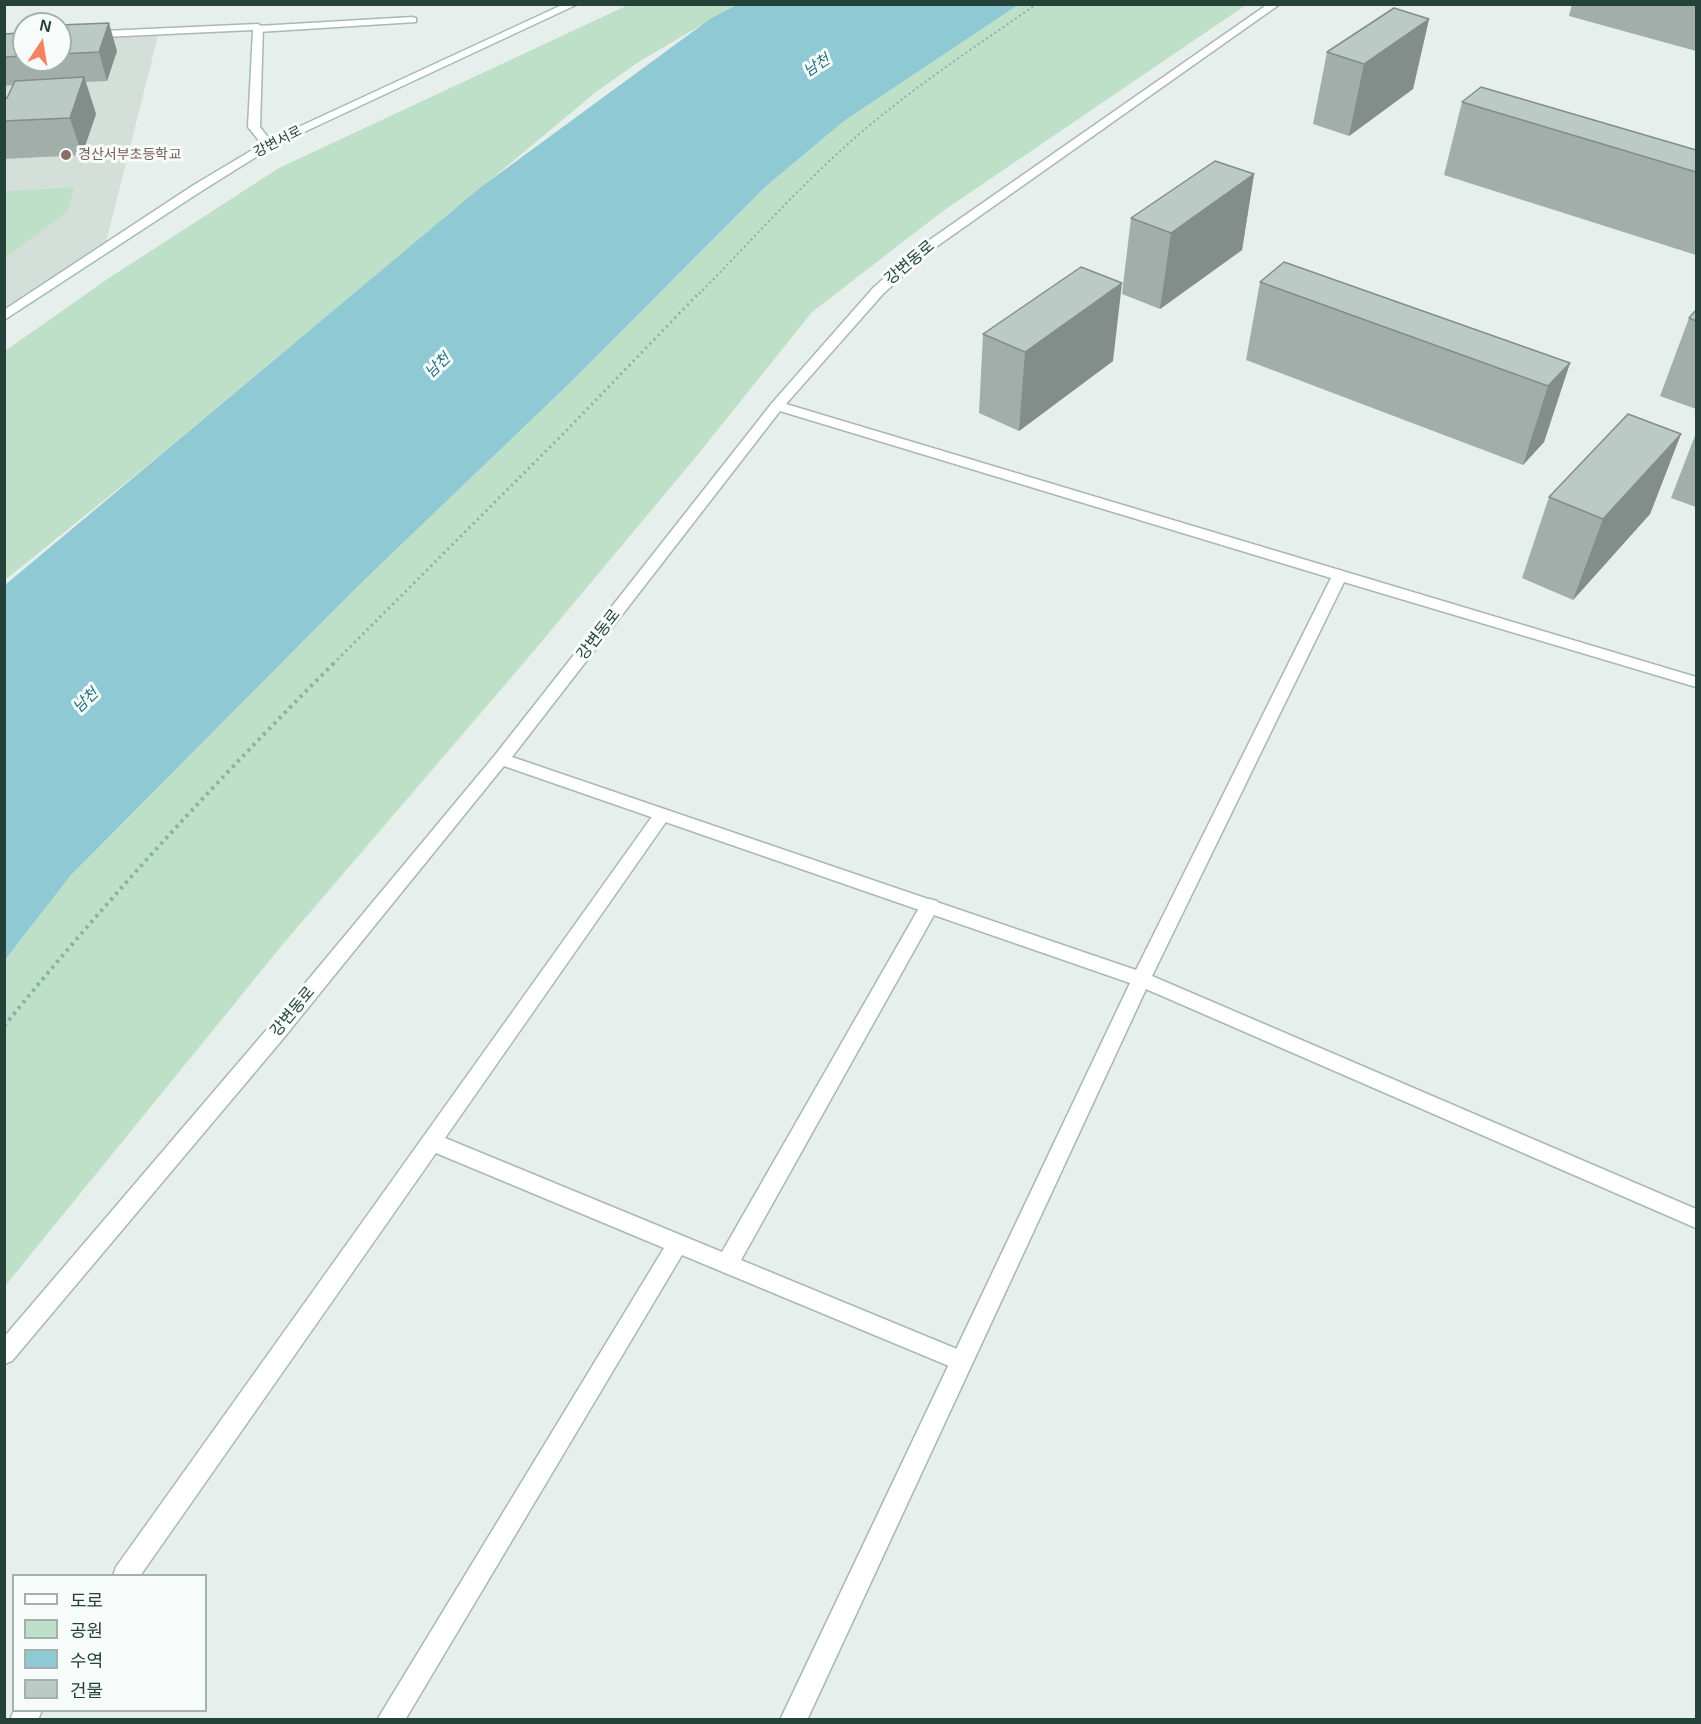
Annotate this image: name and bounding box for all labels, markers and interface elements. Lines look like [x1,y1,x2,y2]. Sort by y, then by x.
north arrow [12,12,72,72]
text: N [38,16,53,35]
water label: 남천 [801,51,833,81]
street label: 강변서로 [251,123,305,161]
place label: 경산서부초등학교 [78,147,181,163]
marker: 경산서부초등학교 [59,148,73,162]
street label: 강변동로 [881,237,939,289]
water label: 남천 [422,350,454,382]
street label: 강변동로 [573,606,625,664]
water label: 남천 [70,685,102,717]
street label: 강변동로 [267,983,319,1041]
legend [12,1574,207,1712]
text: 도로 [70,1591,103,1611]
text: 공원 [70,1621,103,1641]
text: 수역 [70,1651,103,1671]
text: 건물 [70,1681,103,1701]

